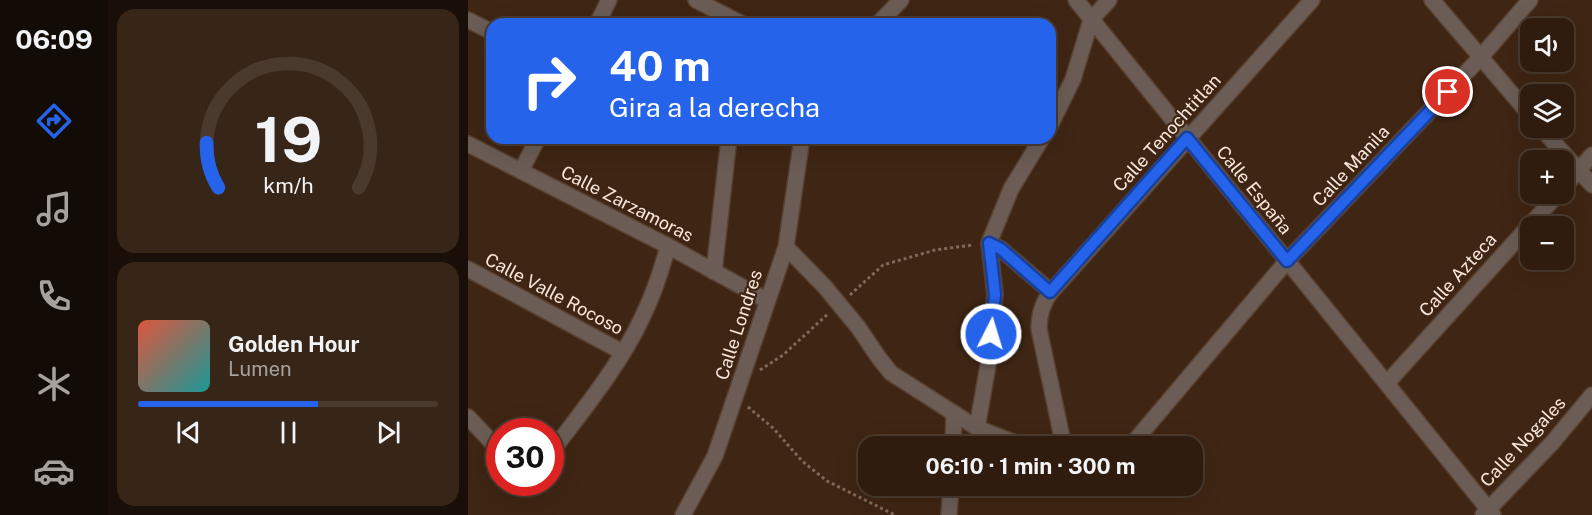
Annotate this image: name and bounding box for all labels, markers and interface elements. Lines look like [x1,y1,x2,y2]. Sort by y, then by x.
map controls [1520,18,1574,270]
button: sound [1520,18,1574,72]
text: 06:09 [15,23,93,55]
text: 40 m [609,41,711,90]
icon: right [510,42,588,120]
pin [1422,66,1473,117]
street label: Calle Tenochtitlan [1108,70,1225,196]
icon: arrive [1431,75,1464,108]
button: layers [1520,84,1574,138]
text: Gira a la derecha [609,91,820,123]
icon: directions [33,100,75,142]
text: 19 [254,103,322,176]
street label: Calle Manila [1308,121,1393,210]
street label: Calle España [1212,141,1296,238]
button: + [1520,150,1574,204]
street label: Calle Zarzamoras [558,161,697,246]
text: km/h [263,173,313,198]
icon: music [33,188,75,230]
button: − [1520,216,1574,270]
street label: Calle Azteca [1415,229,1501,321]
street label: Calle Valle Rocoso [482,248,627,339]
street label: Calle Londres [711,267,766,383]
icon: phone [33,275,75,317]
position arrow [959,302,1023,366]
text: Golden Hour [228,331,359,357]
text: Lumen [228,357,292,381]
icon: climate [33,363,75,405]
street label: Calle Nogales [1476,392,1570,491]
icon: previous [172,416,205,449]
icon: pause [272,416,305,449]
icon: next [372,416,405,449]
speed limit sign: 30 [486,418,564,496]
icon: car [33,450,75,492]
text: 06:10 · 1 min · 300 m [926,453,1135,479]

